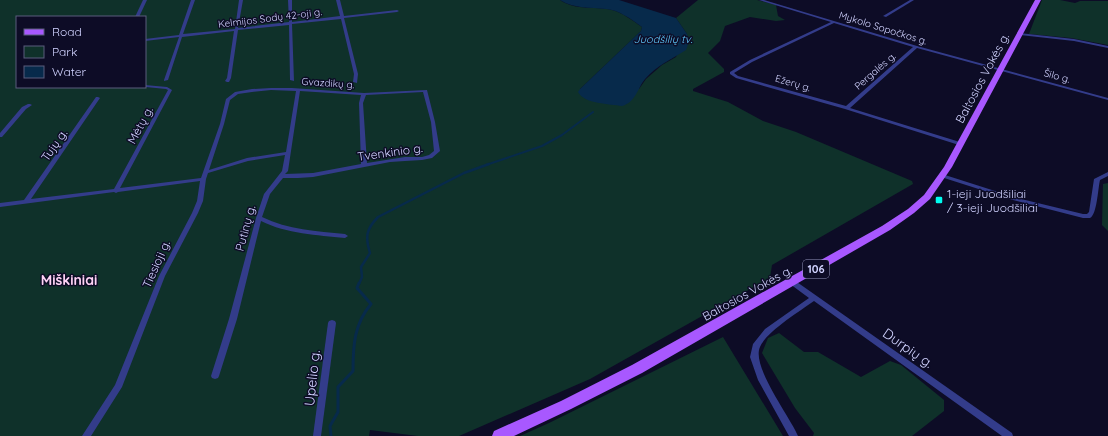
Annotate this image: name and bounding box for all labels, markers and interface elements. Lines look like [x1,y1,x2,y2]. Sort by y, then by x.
street label: Kelmijos Sodų 42-oji g. [217,5,323,31]
street label: Mykolo Sopočkos g. [837,8,929,48]
legend [16,16,146,88]
text: Road [52,24,82,39]
street label: Baltosios Vokės g. [952,30,1012,126]
water label: Juodšilių tv. [633,32,693,46]
text: Park [52,44,77,59]
street label: Pergalės g. [852,49,899,93]
text: Water [52,64,87,79]
street label: Šilo g. [1042,66,1072,86]
street label: Ežerų g. [774,72,812,94]
street label: Gvazdikų g. [301,75,355,91]
street label: Mėtų g. [124,104,156,146]
street label: Tujų g. [38,126,70,164]
street label: Tvenkinio g. [356,140,424,164]
place label: 1-ieji Juodšiliai / 3-ieji Juodšiliai [947,186,1038,215]
marker: 1-ieji Juodšiliai / 3-ieji Juodšiliai [934,195,944,205]
street label: Putinų g. [232,203,258,253]
street label: Tiesioji g. [139,238,173,290]
road number: 106 [803,260,829,278]
street label: Baltosios Vokės g. [700,262,794,324]
district label: Miškiniai [41,271,97,289]
street label: Durpių g. [879,324,937,372]
street label: Upelio g. [300,349,324,407]

